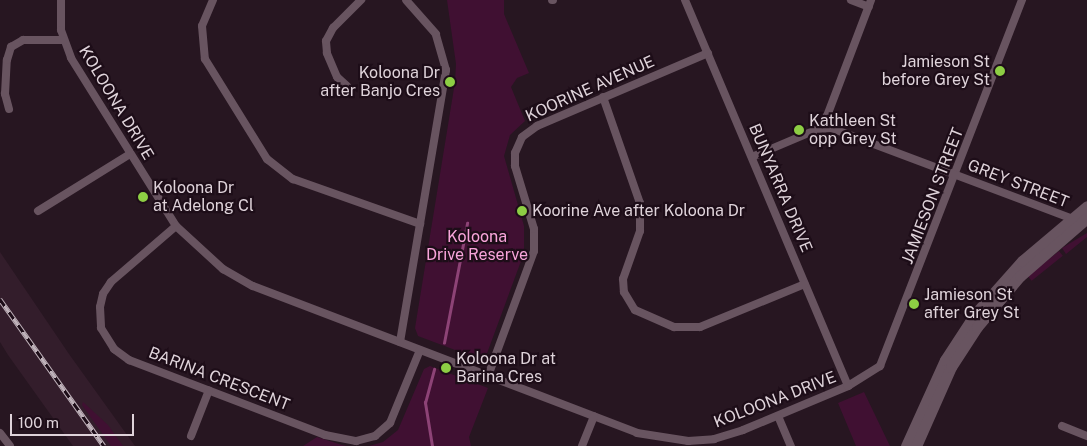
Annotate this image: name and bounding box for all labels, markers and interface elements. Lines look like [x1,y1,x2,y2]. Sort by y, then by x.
street label: KOLOONA DRIVE [74,43,158,163]
street label: KOORINE AVENUE [523,52,657,126]
place label: Jamieson St before Grey St [881,52,990,90]
place label: Koloona Dr after Banjo Cres [320,63,440,101]
marker: Jamieson St before Grey St [994,65,1006,77]
marker: Koloona Dr after Banjo Cres [444,76,456,88]
place label: Kathleen St opp Grey St [809,111,897,149]
street label: BUNYARRA DRIVE [744,121,816,255]
marker: Kathleen St opp Grey St [793,124,805,136]
street label: JAMIESON STREET [898,125,968,267]
street label: GREY STREET [965,156,1071,212]
place label: Koloona Dr at Adelong Cl [153,178,254,216]
marker: Koloona Dr at Adelong Cl [137,191,149,203]
place label: Koorine Ave after Koloona Dr [532,201,745,221]
marker: Koorine Ave after Koloona Dr [516,205,528,217]
park label: Koloona Drive Reserve [426,227,528,265]
place label: Jamieson St after Grey St [924,285,1020,323]
marker: Jamieson St after Grey St [908,298,920,310]
street label: BARINA CRESCENT [146,343,292,415]
place label: Koloona Dr at Barina Cres [456,349,556,387]
marker: Koloona Dr at Barina Cres [440,362,452,374]
street label: KOLOONA DRIVE [711,368,839,432]
scale bar [12,404,136,436]
text: 100 m [18,414,59,431]

